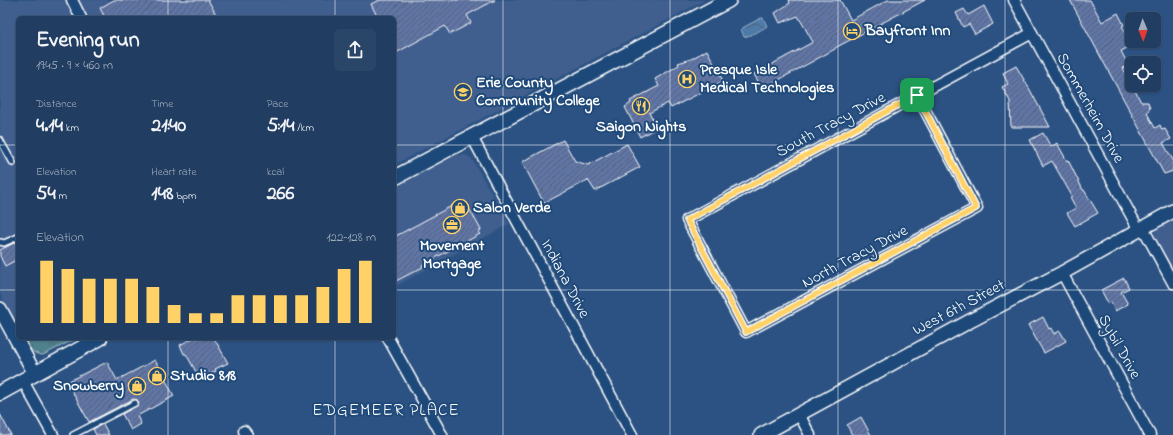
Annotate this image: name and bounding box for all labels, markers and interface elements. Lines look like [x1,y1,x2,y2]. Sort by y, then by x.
north arrow [1125,12,1161,48]
map controls [1125,12,1161,92]
place label: Bayfront Inn [864,19,950,44]
hotel icon: Bayfront Inn [842,21,862,41]
text: Evening run [36,25,140,57]
button: share [334,29,376,71]
street label: Sommerheim Drive [1050,48,1131,168]
text: 19:45 · 9 × 460 m [36,56,113,75]
button: locate [1125,56,1161,92]
place label: Presque Isle Medical Technologies [700,58,834,101]
hospital icon: Presque Isle Medical Technologies [677,69,697,89]
place label: Erie County Community College [476,71,600,114]
pin [900,78,934,112]
school or university icon: Erie County Community College [453,82,473,102]
icon: arrive [906,84,928,106]
street label: South Tracy Drive [772,86,891,164]
text: Distance [36,96,77,112]
text: Time [151,96,173,112]
text: Pace [267,96,288,112]
restaurant icon: Saigon Nights [631,96,651,116]
text: 4.14 [36,112,63,141]
text: 21:40 [151,112,186,141]
text: 5:14 [267,112,294,141]
place label: Saigon Nights [596,115,686,140]
text: km [63,120,79,136]
text: /km [294,120,314,136]
text: Elevation [36,164,76,180]
text: Heart rate [151,164,196,180]
text: kcal [267,164,284,180]
text: 54 [36,180,56,209]
text: 148 [151,180,173,209]
text: 266 [267,180,294,209]
text: m [56,188,67,204]
text: bpm [173,188,197,204]
place label: Salon Verde [473,196,551,220]
shop icon: Salon Verde [450,198,470,218]
office icon: Movement Mortgage [442,215,462,235]
street label: North Tracy Drive [798,218,913,295]
text: Elevation [36,228,84,247]
text: 122–128 m [326,228,376,247]
place label: Movement Mortgage [420,234,485,277]
street label: Indiana Drive [534,235,596,323]
street label: West 6th Street [909,273,1010,342]
street label: Sybil Drive [1091,310,1147,384]
place label: Studio 818 [170,364,236,388]
shop icon: Studio 818 [147,366,167,386]
place label: Snowberry [53,374,124,399]
shop icon: Snowberry [127,376,147,396]
district label: EDGEMEER PLACE [312,398,460,423]

